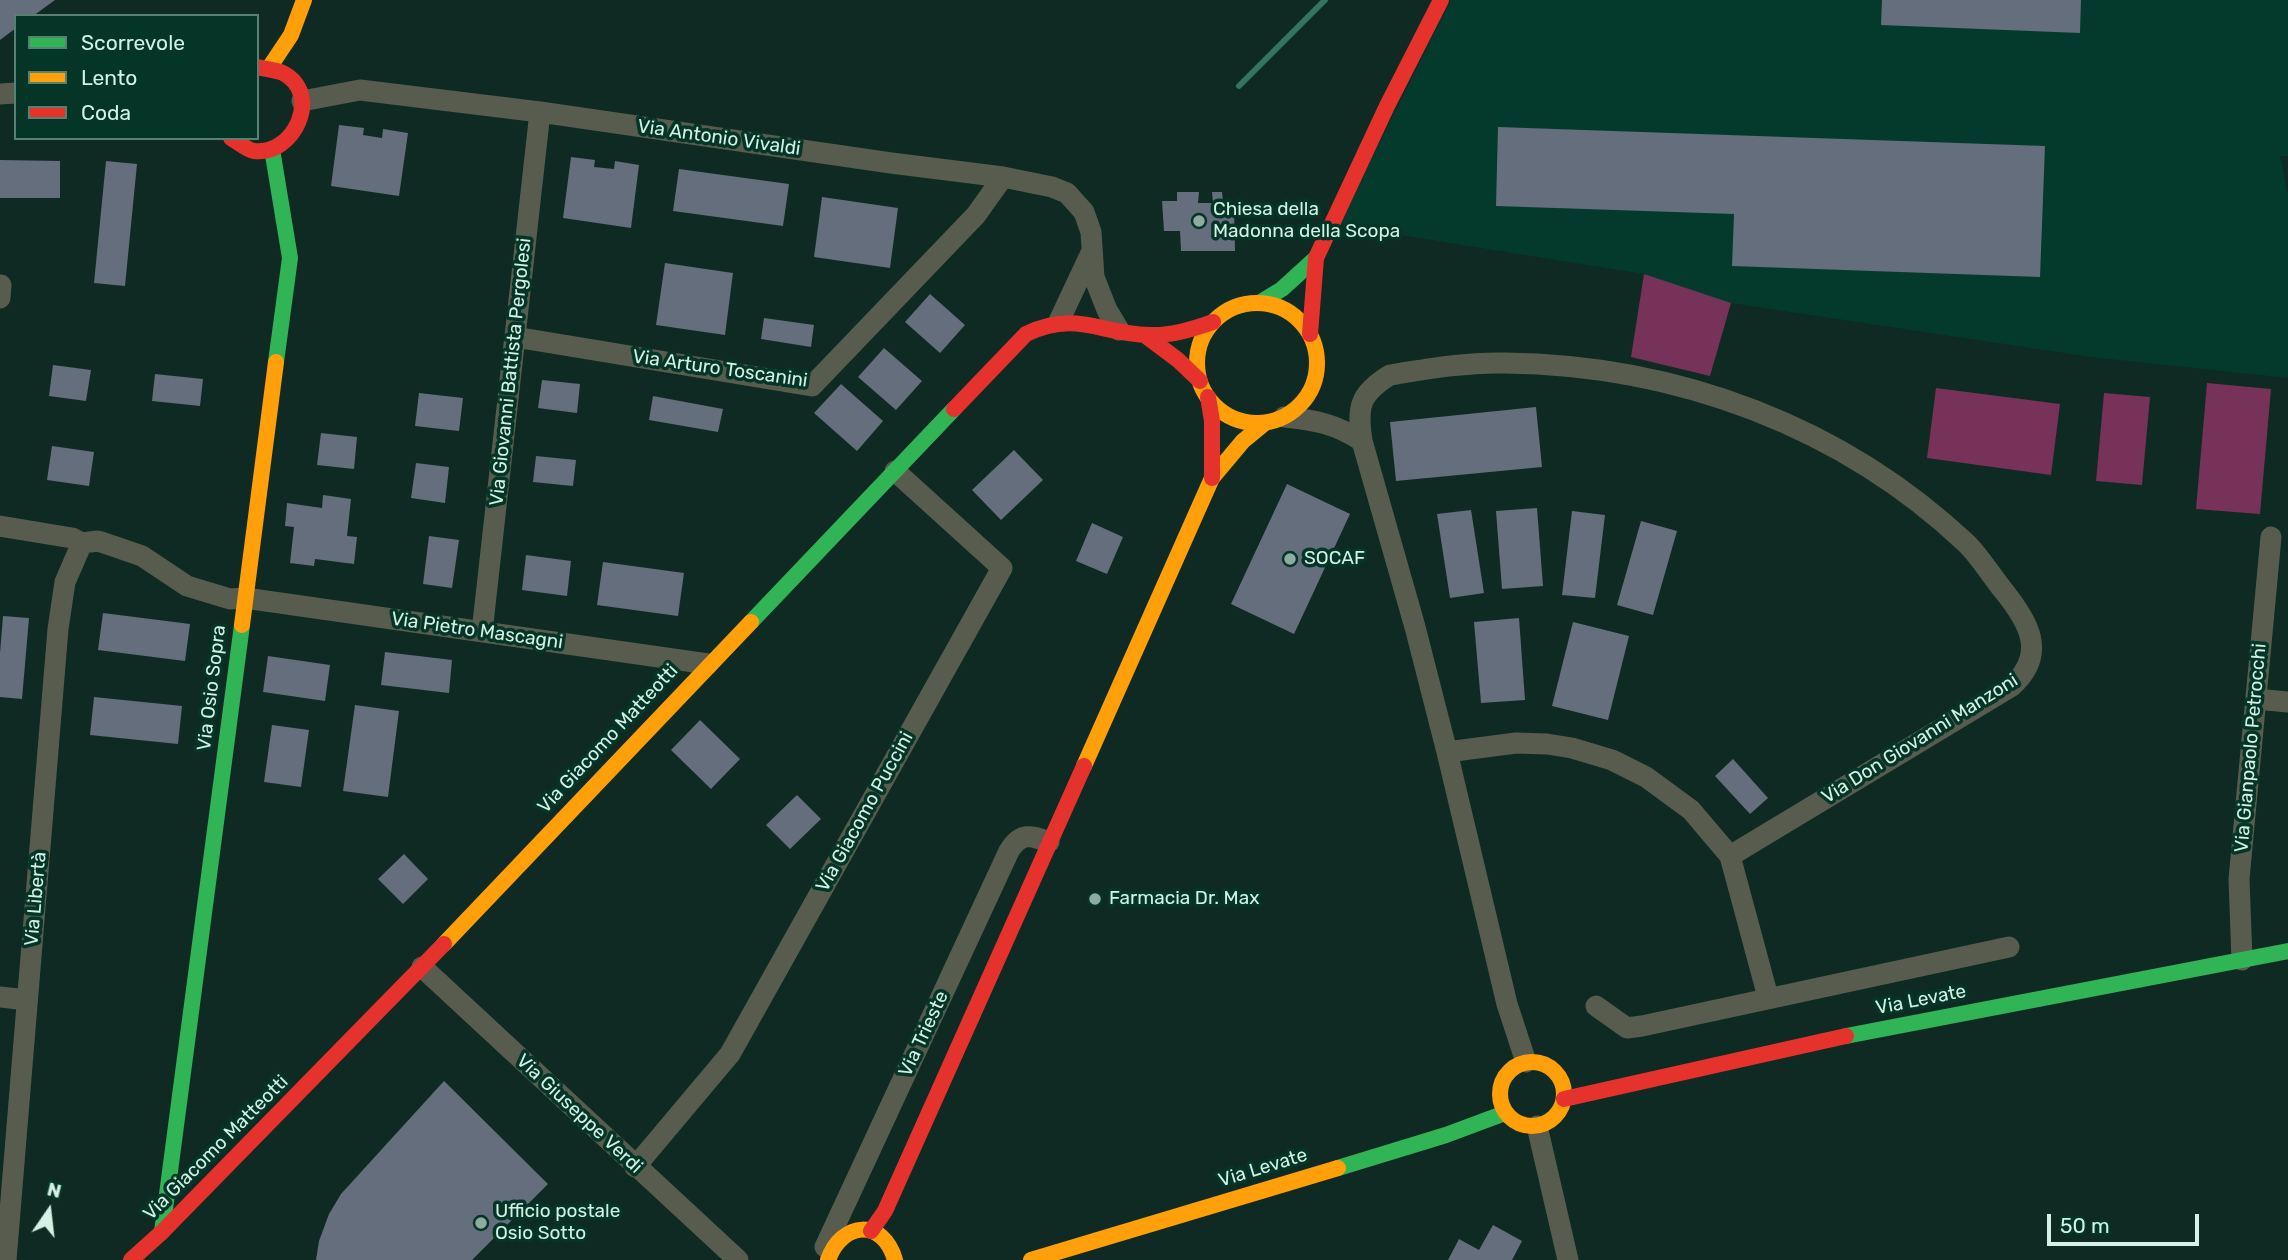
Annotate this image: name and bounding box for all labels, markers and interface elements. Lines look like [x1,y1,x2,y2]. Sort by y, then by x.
legend [14,14,259,140]
text: Scorrevole [81,30,185,55]
text: Lento [81,65,137,90]
text: Coda [81,100,131,125]
street label: Via Antonio Vivaldi [636,115,802,161]
place label: Chiesa della Madonna della Scopa [1213,199,1400,243]
marker: Chiesa della Madonna della Scopa [1191,213,1207,229]
street label: Via Giovanni Battista Pergolesi [486,237,536,507]
street label: Via Arturo Toscanini [631,345,809,393]
place label: SOCAF [1304,548,1365,570]
marker: SOCAF [1282,551,1298,567]
street label: Via Pietro Mascagni [390,608,564,654]
street label: Via Osio Sopra [193,624,231,752]
street label: Via Gianpaolo Petrocchi [2231,643,2271,853]
street label: Via Giacomo Matteotti [533,660,683,818]
street label: Via Don Giovanni Manzoni [1818,669,2022,809]
street label: Via Giacomo Puccini [812,728,918,896]
street label: Via Libertà [21,851,51,947]
place label: Farmacia Dr. Max [1109,888,1259,910]
marker: Farmacia Dr. Max [1087,891,1103,907]
street label: Via Levate [1874,980,1968,1020]
street label: Via Trieste [894,988,954,1080]
street label: Via Giuseppe Verdi [511,1050,647,1178]
street label: Via Giacomo Matteotti [139,1071,293,1225]
street label: Via Levate [1216,1144,1310,1192]
north arrow [14,1176,84,1246]
text: N [45,1177,64,1203]
scale bar [2050,1200,2202,1244]
place label: Ufficio postale Osio Sotto [495,1201,620,1245]
text: 50 m [2060,1213,2110,1238]
marker: Ufficio postale Osio Sotto [473,1215,489,1231]

